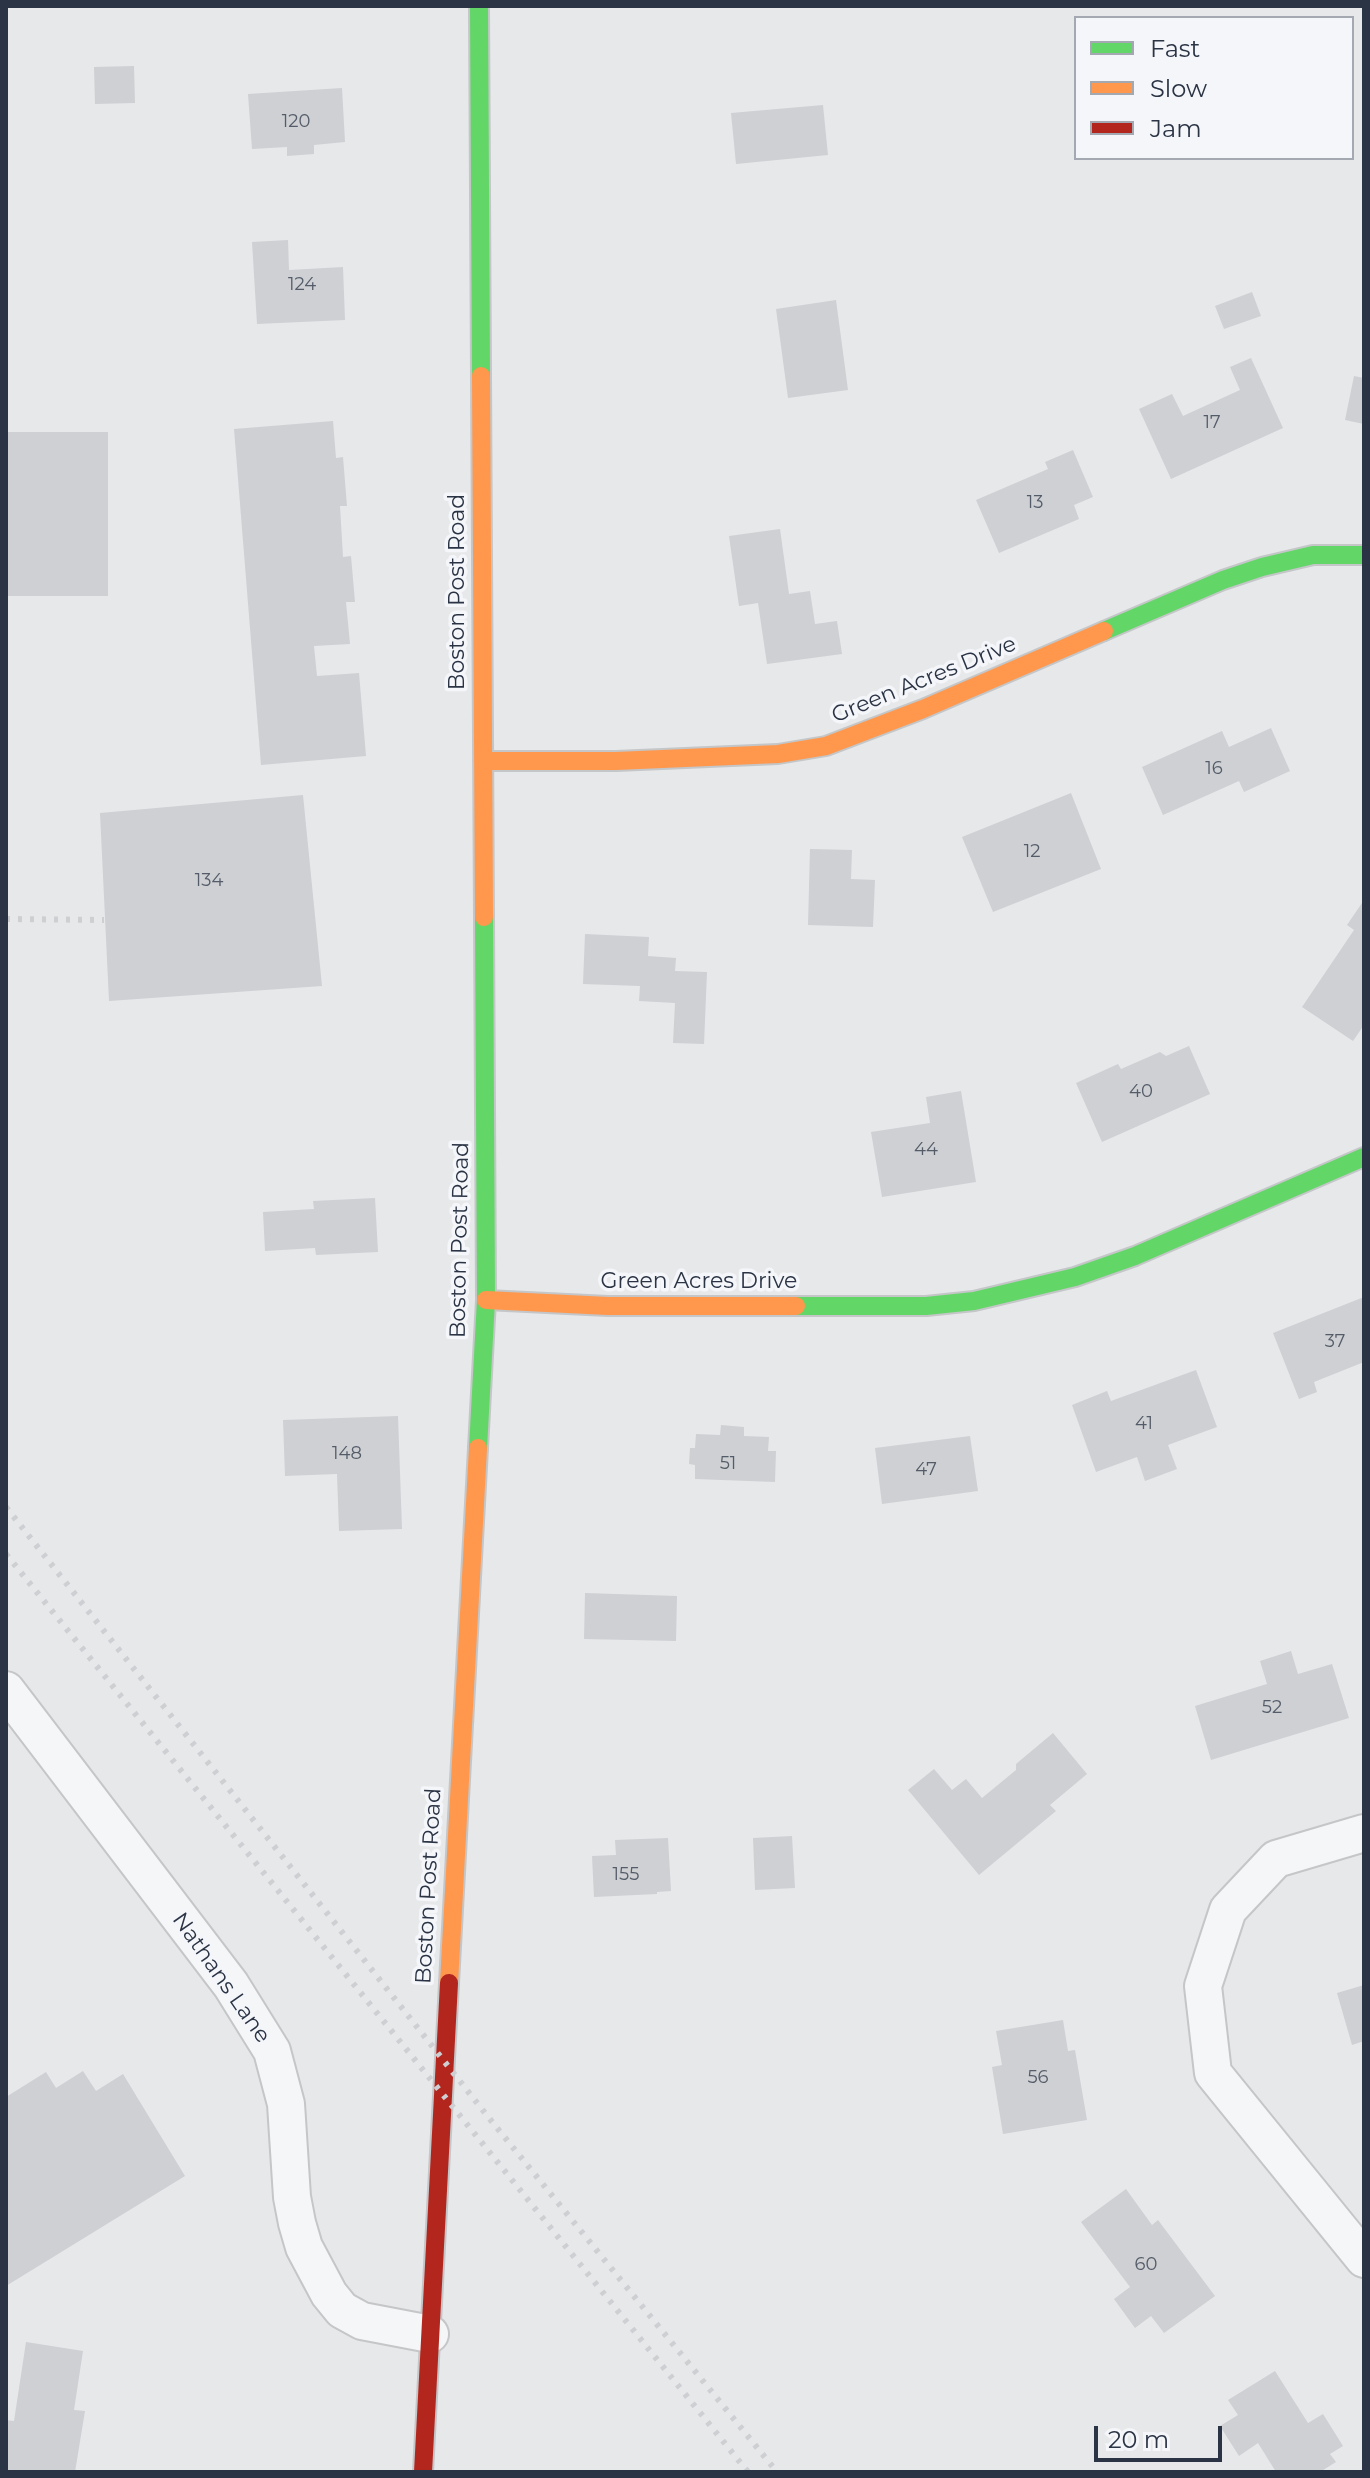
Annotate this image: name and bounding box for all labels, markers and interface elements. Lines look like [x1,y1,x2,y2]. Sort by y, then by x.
legend [1074,16,1354,160]
text: Fast [1150,34,1200,63]
text: Slow [1150,74,1207,103]
house number: 120 [282,111,310,133]
text: Jam [1150,114,1202,143]
house number: 124 [288,274,316,296]
house number: 17 [1203,412,1221,434]
house number: 13 [1027,492,1043,514]
street label: Boston Post Road [445,494,471,690]
street label: Green Acres Drive [828,631,1020,729]
house number: 16 [1205,758,1223,780]
house number: 12 [1024,841,1040,863]
house number: 134 [195,870,223,892]
house number: 40 [1129,1081,1153,1103]
house number: 44 [914,1139,938,1161]
street label: Boston Post Road [445,1142,475,1338]
street label: Green Acres Drive [601,1269,797,1295]
house number: 37 [1325,1331,1345,1353]
house number: 41 [1135,1413,1153,1435]
house number: 148 [332,1443,362,1465]
house number: 51 [720,1453,736,1475]
house number: 47 [915,1459,937,1481]
house number: 52 [1262,1697,1282,1719]
street label: Boston Post Road [411,1787,447,1985]
house number: 155 [613,1864,639,1886]
street label: Nathans Lane [166,1908,276,2048]
house number: 56 [1027,2067,1049,2089]
house number: 60 [1135,2254,1157,2276]
scale bar [1098,2410,1226,2460]
text: 20 m [1108,2425,1169,2454]

